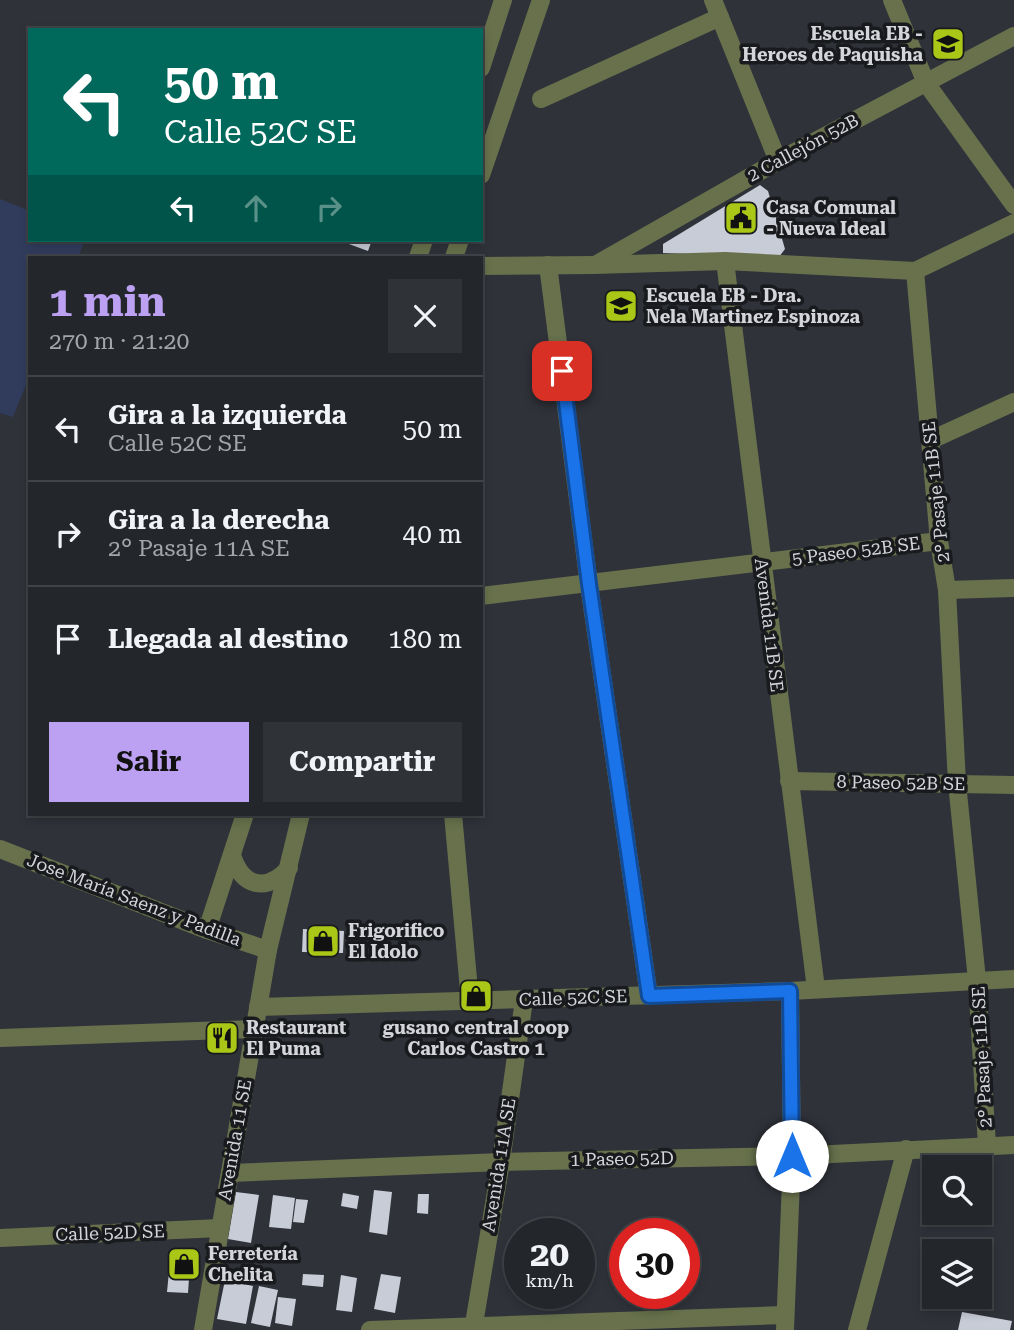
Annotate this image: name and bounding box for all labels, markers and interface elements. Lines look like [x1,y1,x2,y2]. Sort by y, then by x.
place label: Escuela EB - Heroes de Paquisha [742,23,923,65]
school or university icon: Escuela EB - Heroes de Paquisha [929,25,967,63]
text: 50 m [164,54,279,111]
icon: left [49,56,140,147]
street label: 2 Callejón 52B [743,109,862,186]
text: Calle 52C SE [164,113,357,151]
icon: left [164,189,202,227]
icon: ahead [237,189,275,227]
icon: right [310,189,348,227]
place label: Casa Comunal - Nueva Ideal [766,197,896,239]
public building icon: Casa Comunal - Nueva Ideal [722,199,760,237]
text: 1 min [49,277,166,326]
button: close [388,279,462,353]
place label: Escuela EB - Dra. Nela Martinez Espinoza [646,285,860,327]
school or university icon: Escuela EB - Dra. Nela Martinez Espinoza [602,287,640,325]
text: 270 m · 21:20 [49,328,189,355]
pin [532,341,592,401]
icon: arrive [543,352,581,390]
text: Gira a la izquierda [108,400,347,430]
icon: left [49,410,87,448]
text: 50 m [403,414,462,444]
street label: 2° Pasaje 11B SE [918,420,953,564]
text: Calle 52C SE [108,430,247,457]
text: Gira a la derecha [108,505,329,535]
icon: right [49,515,87,553]
text: 40 m [403,519,462,549]
street label: 5 Paseo 52B SE [791,532,921,569]
text: 2° Pasaje 11A SE [108,535,290,562]
street label: Avenida 11B SE [751,557,788,693]
icon: arrive [49,620,87,658]
text: Llegada al destino [108,624,348,654]
text: 180 m [388,624,462,654]
button: Salir [49,722,249,802]
button: Compartir [263,722,462,802]
street label: 8 Paseo 52B SE [836,771,966,794]
street label: Jose María Saenz y Padilla [24,849,244,950]
place label: Frigorifico El Idolo [348,920,445,962]
shop icon: Frigorifico El Idolo [304,922,342,960]
shop icon: gusano central coop Carlos Castro 1 [457,977,495,1015]
street label: Calle 52C SE [518,985,628,1010]
street label: 2° Pasaje 11B SE [967,986,996,1128]
place label: Restaurant El Puma [246,1017,346,1059]
place label: gusano central coop Carlos Castro 1 [382,1017,569,1059]
restaurant icon: Restaurant El Puma [203,1019,241,1057]
street label: Avenida 11 SE [214,1078,255,1202]
street label: Avenida 11A SE [478,1096,519,1233]
position arrow [755,1119,829,1193]
street label: 1 Paseo 52D [570,1147,674,1170]
map controls [922,1155,992,1309]
button: search [922,1155,992,1225]
speed limit sign: 30 [609,1218,700,1309]
street label: Calle 52D SE [55,1220,165,1245]
text: 20 [530,1234,569,1275]
button: layers [922,1239,992,1309]
place label: Ferretería Chelita [208,1243,298,1285]
shop icon: Ferretería Chelita [165,1245,203,1283]
text: km/h [525,1270,574,1291]

